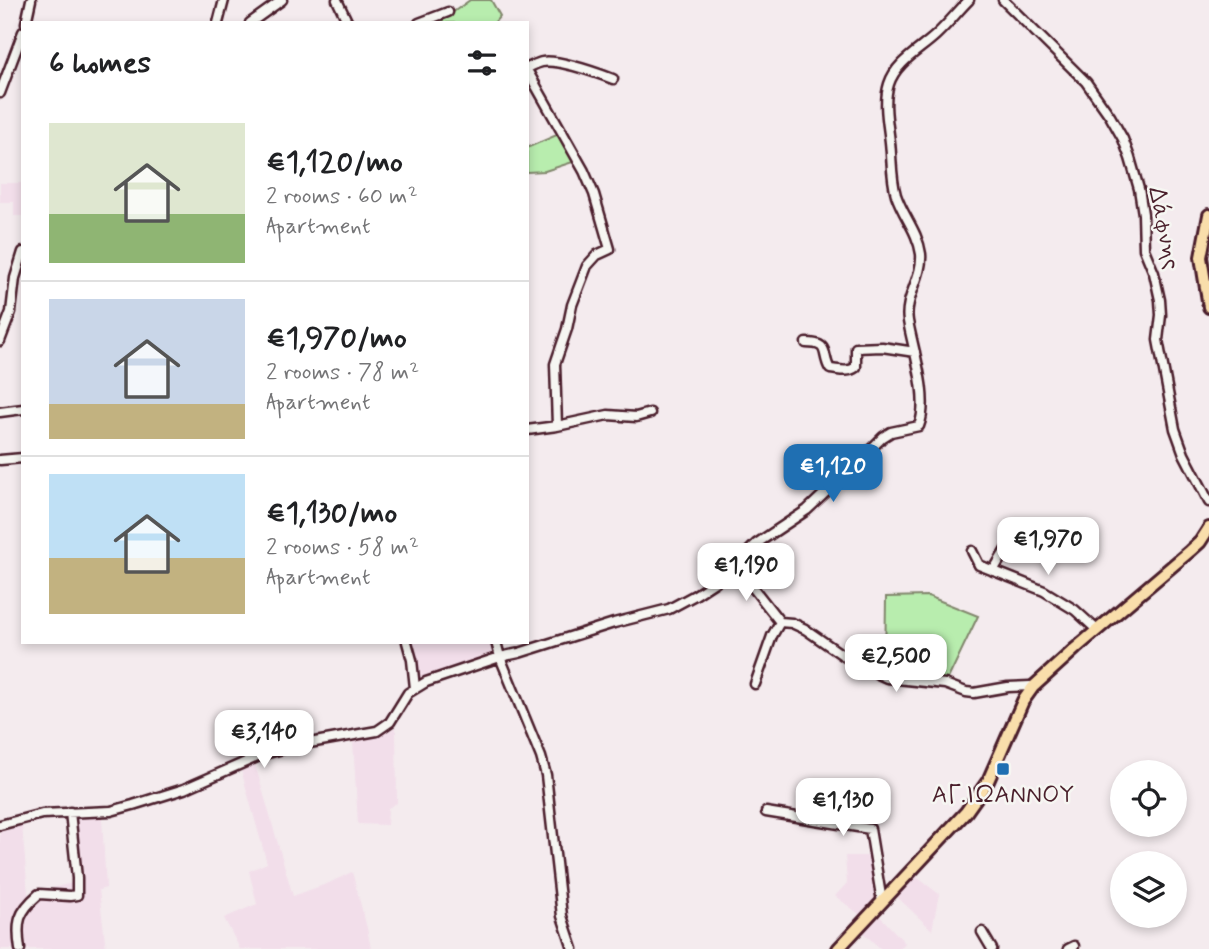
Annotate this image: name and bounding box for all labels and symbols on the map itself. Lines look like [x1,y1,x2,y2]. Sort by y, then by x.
street label: Δάφνης [1140,184,1187,272]
pin: €1,120 [776,444,890,504]
pin: €1,970 [991,518,1105,577]
pin: €1,190 [689,544,803,603]
pin: €2,500 [839,634,953,694]
pin: €3,140 [207,710,321,770]
marker: ΑΓ.ΙΩΑΝΝΟΥ [995,761,1011,777]
pin: €1,130 [786,778,900,838]
place label: ΑΓ.ΙΩΑΝΝΟΥ [932,780,1074,811]

